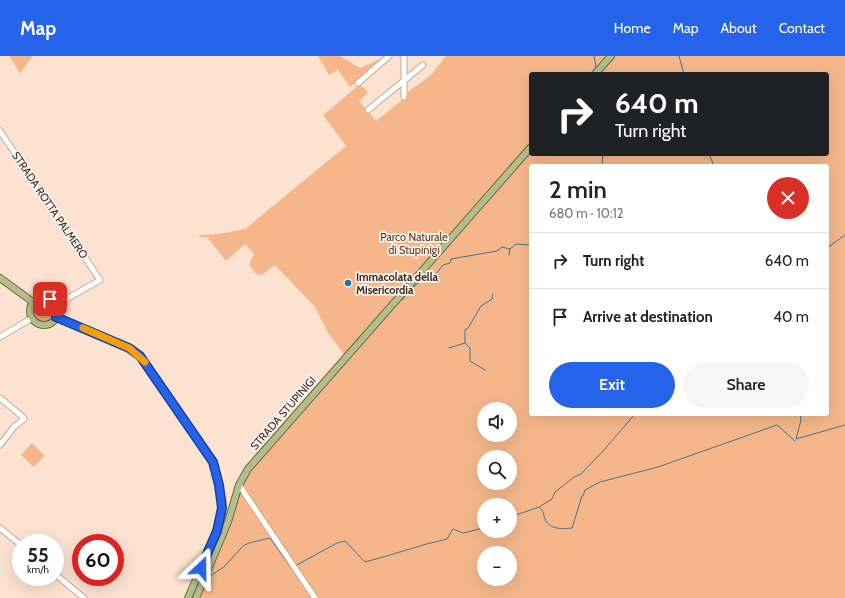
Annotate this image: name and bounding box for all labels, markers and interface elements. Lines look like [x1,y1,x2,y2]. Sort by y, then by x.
text: Map [20,17,56,40]
text: Home [614,19,651,37]
text: Map [673,19,698,37]
text: About [720,19,757,37]
text: Contact [779,19,825,37]
text: 640 m [615,86,699,120]
icon: right [549,88,601,140]
text: Turn right [615,120,686,142]
street label: STRADA ROTTA PALMERO [9,149,91,262]
text: 2 min [549,175,607,204]
button: close [767,177,809,219]
text: 680 m · 10:12 [549,205,624,221]
park label: Parco Naturale di Stupinigi [380,230,448,257]
icon: right [549,250,571,272]
text: Turn right [583,252,644,270]
text: 640 m [765,252,809,270]
place label: Immacolata della Misericordia [356,270,439,297]
marker: Immacolata della Misericordia [343,278,353,288]
pin [33,282,67,316]
icon: arrive [39,288,61,310]
icon: arrive [549,306,571,328]
text: Arrive at destination [583,308,713,326]
text: 40 m [773,308,809,326]
button: Exit [549,362,675,408]
button: Share [683,362,809,408]
street label: STRADA STUPINIGI [247,373,319,453]
map controls [477,402,517,586]
button: sound [477,402,517,442]
button: search [477,450,517,490]
button: + [477,498,517,538]
speed limit sign: 60 [72,534,124,586]
text: 55 [27,543,49,567]
button: − [477,546,517,586]
position arrow [180,547,222,589]
text: km/h [27,563,49,576]

